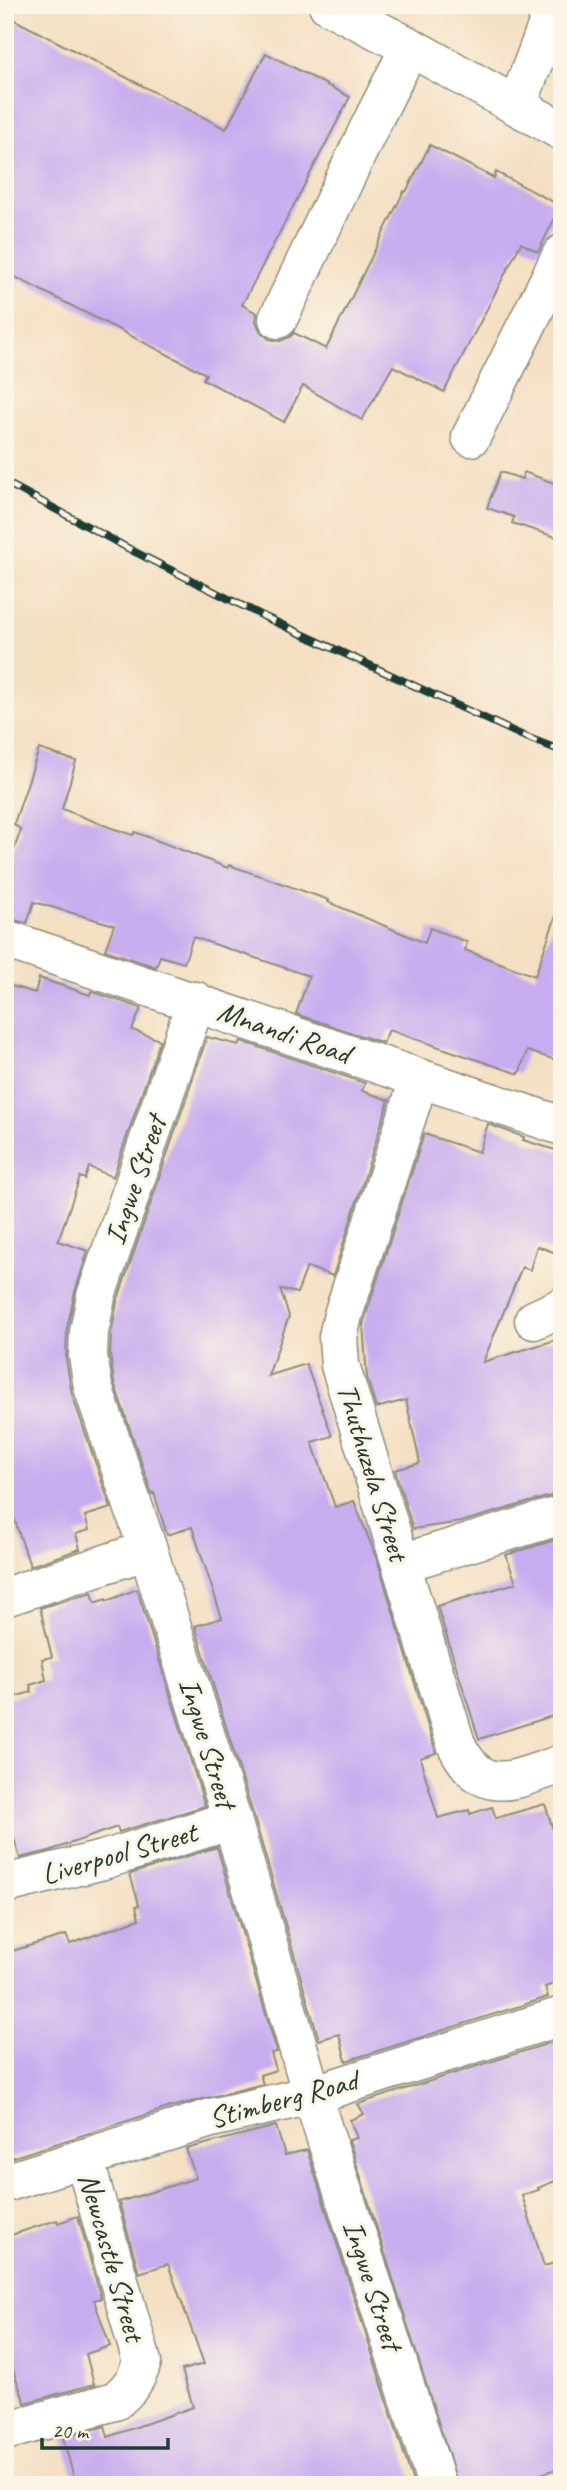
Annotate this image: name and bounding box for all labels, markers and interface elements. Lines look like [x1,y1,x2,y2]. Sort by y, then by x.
street label: Mnandi Road [213,992,359,1074]
street label: Ingwe Street [95,1107,176,1249]
street label: Thuthuzela Street [328,1379,419,1568]
street label: Ingwe Street [170,1674,247,1816]
street label: Liverpool Street [37,1812,204,1893]
street label: Stimberg Road [205,2060,365,2137]
street label: Newcastle Street [70,2169,155,2348]
street label: Ingwe Street [334,2216,413,2358]
scale bar [42,2406,168,2450]
text: 20 m [52,2418,90,2444]

